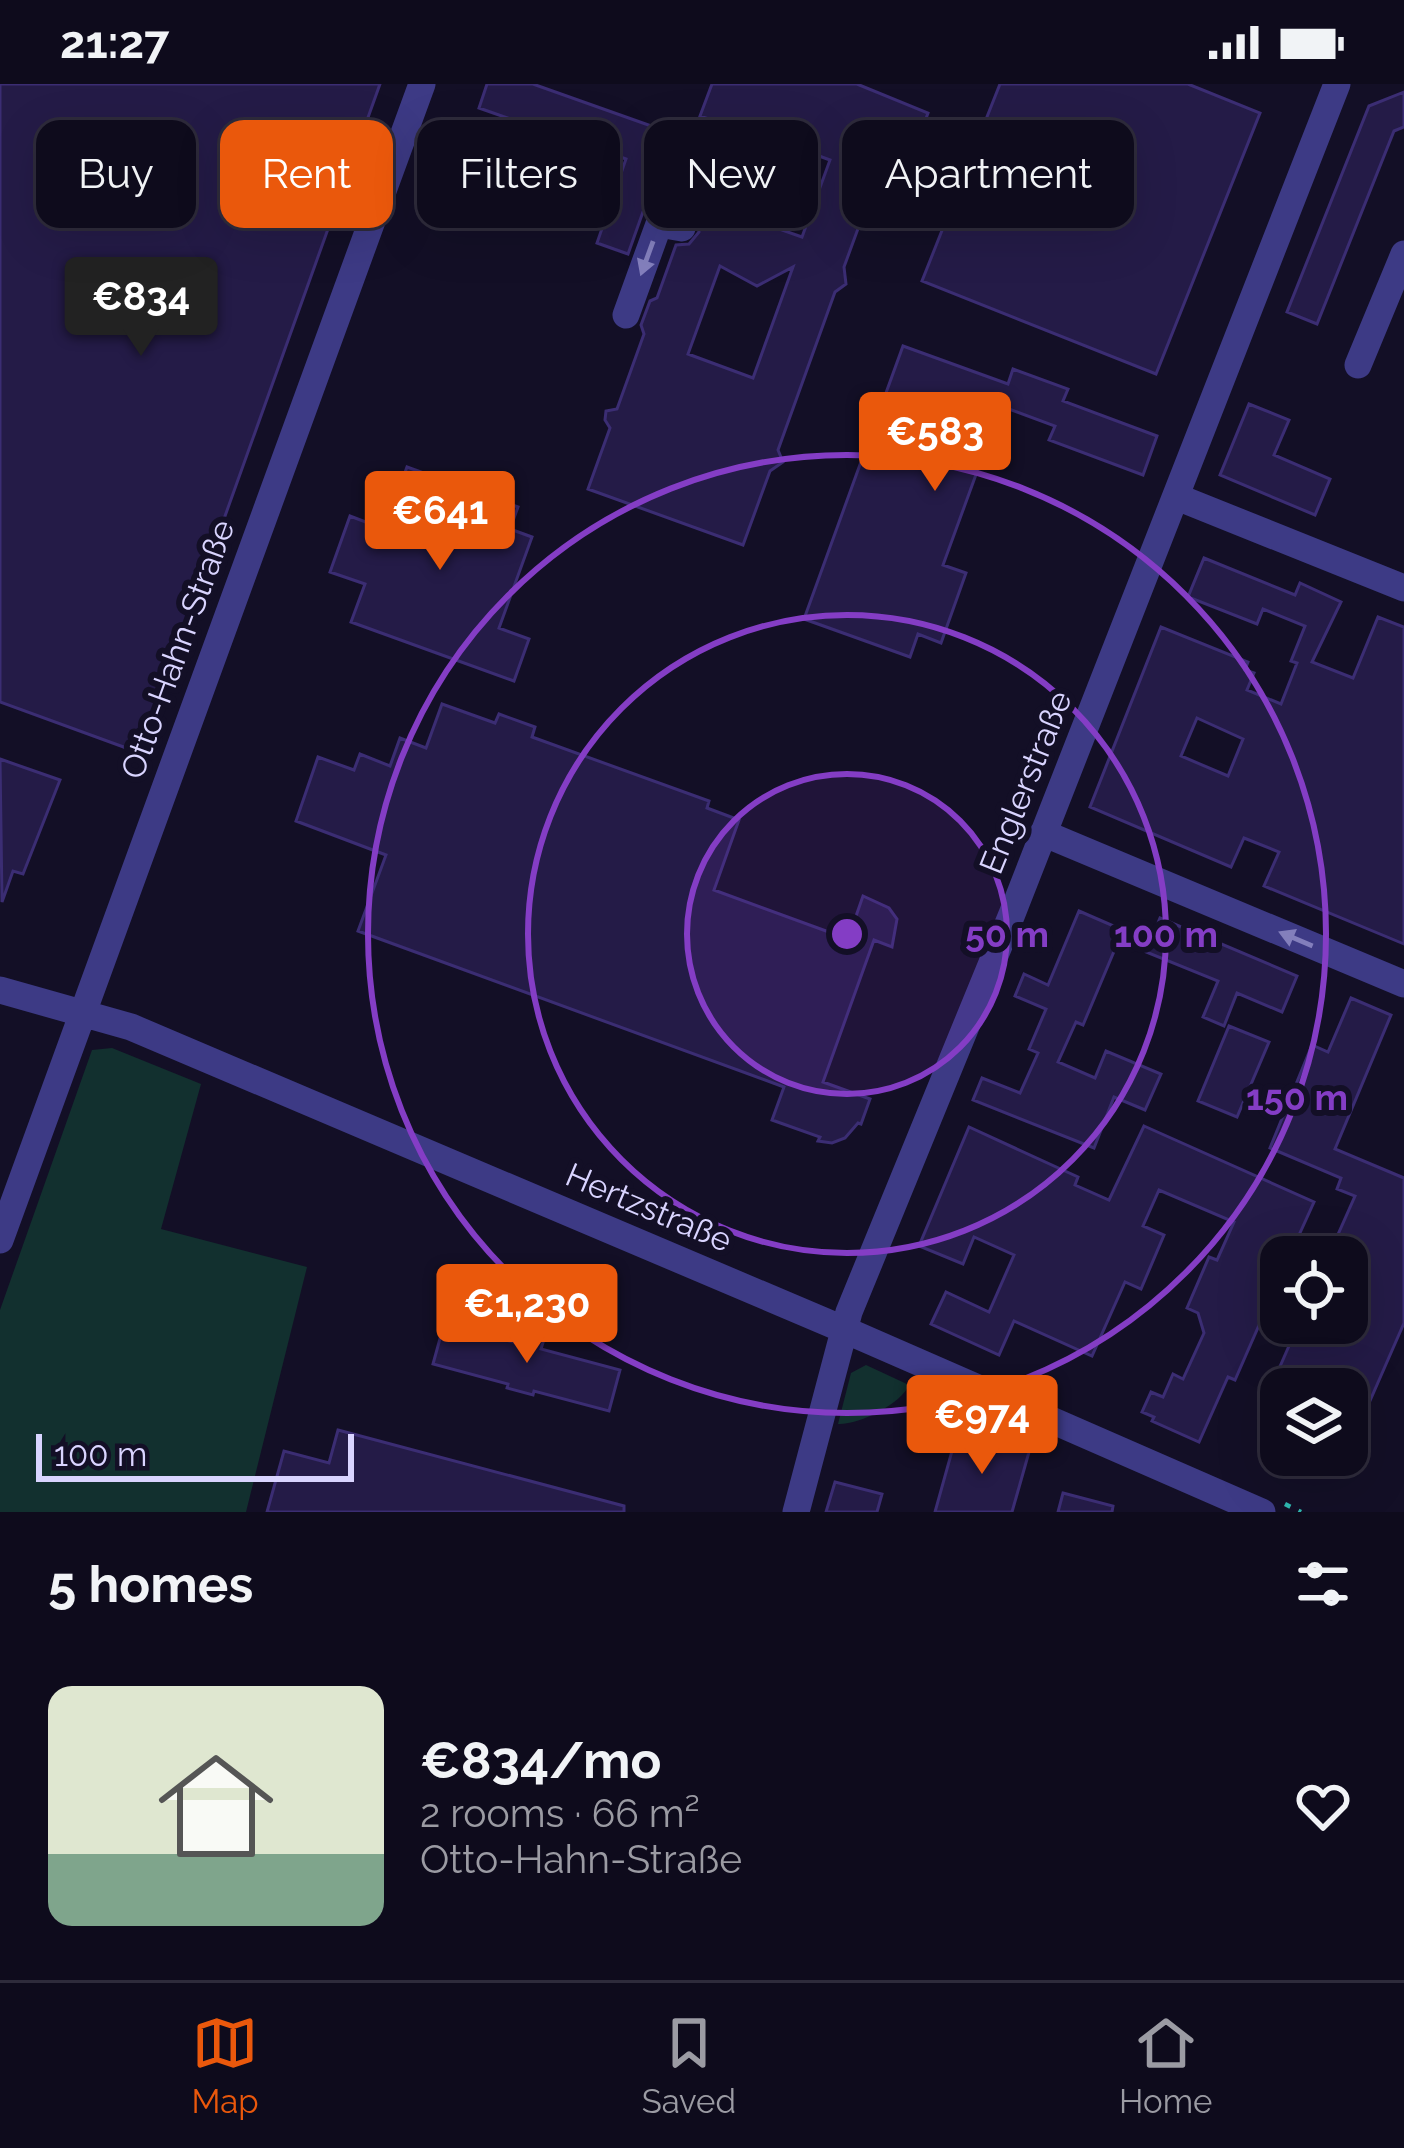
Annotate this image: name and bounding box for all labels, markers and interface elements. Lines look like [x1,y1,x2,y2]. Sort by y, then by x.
text: 21:27 [60,16,169,69]
chip: Buy [36,120,196,228]
chip: Rent [220,120,393,228]
chip: Filters [417,120,620,228]
chip: New [644,120,818,228]
chip: Apartment [842,120,1134,228]
one-way arrow [636,241,655,277]
pin: €834 [70,257,212,359]
text: €834 [92,273,190,319]
pin: €583 [864,392,1006,494]
text: €583 [886,408,984,454]
pin: €641 [369,471,511,573]
text: €641 [392,487,488,533]
street label: Otto-Hahn-Straße [113,514,242,784]
street label: Englerstraße [971,685,1080,879]
centre of rings [826,913,868,955]
text: 50 m [965,913,1049,955]
text: 100 m [1114,913,1218,955]
one-way arrow [1278,929,1314,948]
text: 150 m [1246,1076,1348,1118]
street label: Hertzstraße [560,1155,738,1260]
map controls [1260,1236,1368,1476]
button: locate [1260,1236,1368,1344]
pin: €1,230 [429,1264,625,1366]
text: €1,230 [463,1280,591,1326]
button: layers [1260,1368,1368,1476]
pin: €974 [911,1375,1053,1477]
text: €974 [934,1391,1030,1437]
scale bar [36,1428,354,1481]
text: 100 m [54,1435,147,1474]
icon: filters [1290,1551,1356,1617]
text: 5 homes [48,1554,253,1614]
text: €834/mo [420,1730,661,1790]
icon: home [144,1734,288,1878]
icon: heart [1290,1773,1356,1839]
text: 2 rooms · 66 m² [420,1790,700,1836]
text: Otto-Hahn-Straße [420,1836,742,1882]
tab: Map [192,2010,259,2121]
tab: Saved [642,2010,736,2121]
tab: Home [1119,2010,1212,2121]

